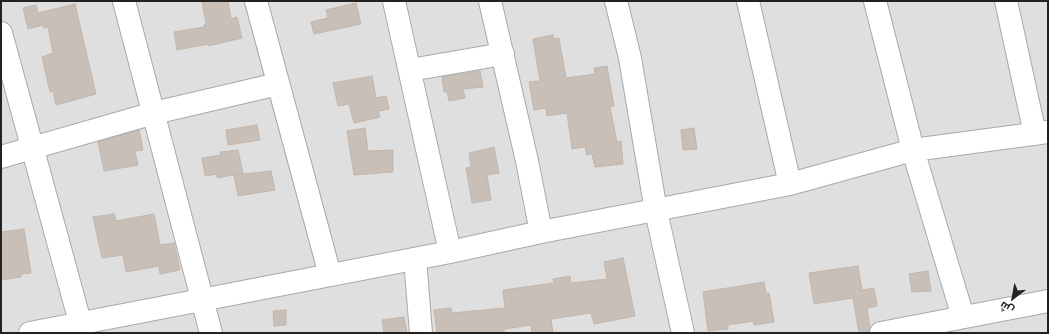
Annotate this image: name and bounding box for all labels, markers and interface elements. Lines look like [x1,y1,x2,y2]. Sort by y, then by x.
north arrow [993,278,1033,318]
text: ش [996,298,1017,319]

